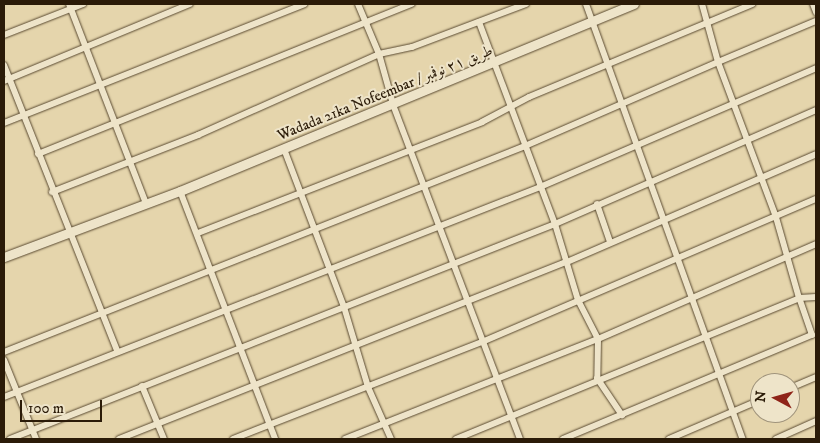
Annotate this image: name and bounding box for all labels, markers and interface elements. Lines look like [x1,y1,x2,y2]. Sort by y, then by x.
street label: Wadada 21ka Nofeembar / طريق ٢١ نوفمبر [275,41,495,145]
north arrow [750,373,800,423]
scale bar [22,390,105,422]
text: N [752,390,771,403]
text: 100 m [28,399,64,418]

